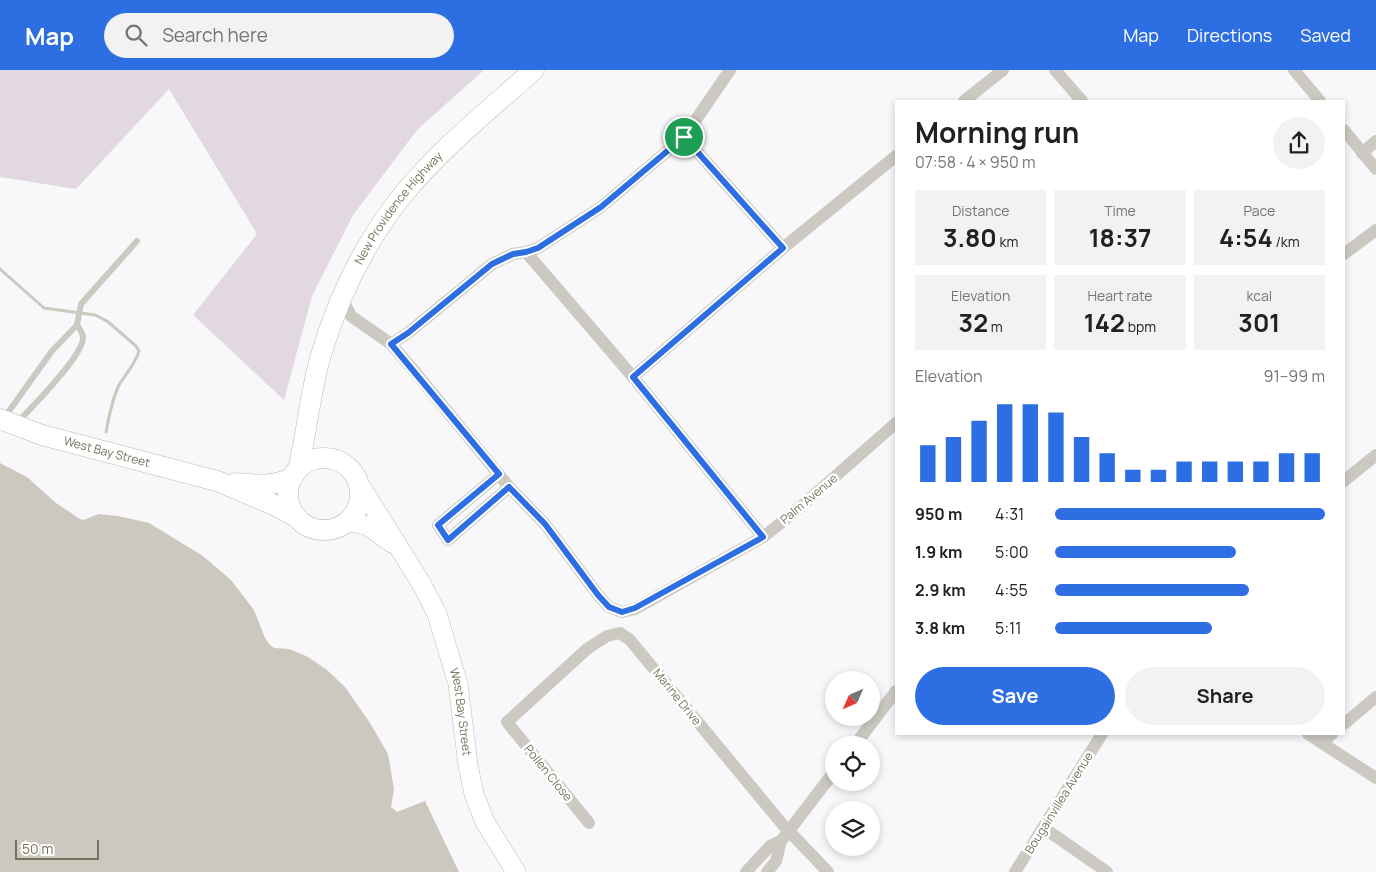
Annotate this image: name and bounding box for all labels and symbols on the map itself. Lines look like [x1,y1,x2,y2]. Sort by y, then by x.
pin [663,116,705,158]
street label: New Providence Highway [350,147,447,267]
street label: West Bay Street [62,432,152,471]
street label: Palm Avenue [776,470,841,528]
street label: Marine Drive [649,665,706,729]
street label: West Bay Street [446,666,476,757]
north arrow [825,671,880,726]
street label: Pollen Close [520,741,576,804]
street label: Bougainvillea Avenue [1020,749,1097,857]
scale bar [15,837,99,860]

